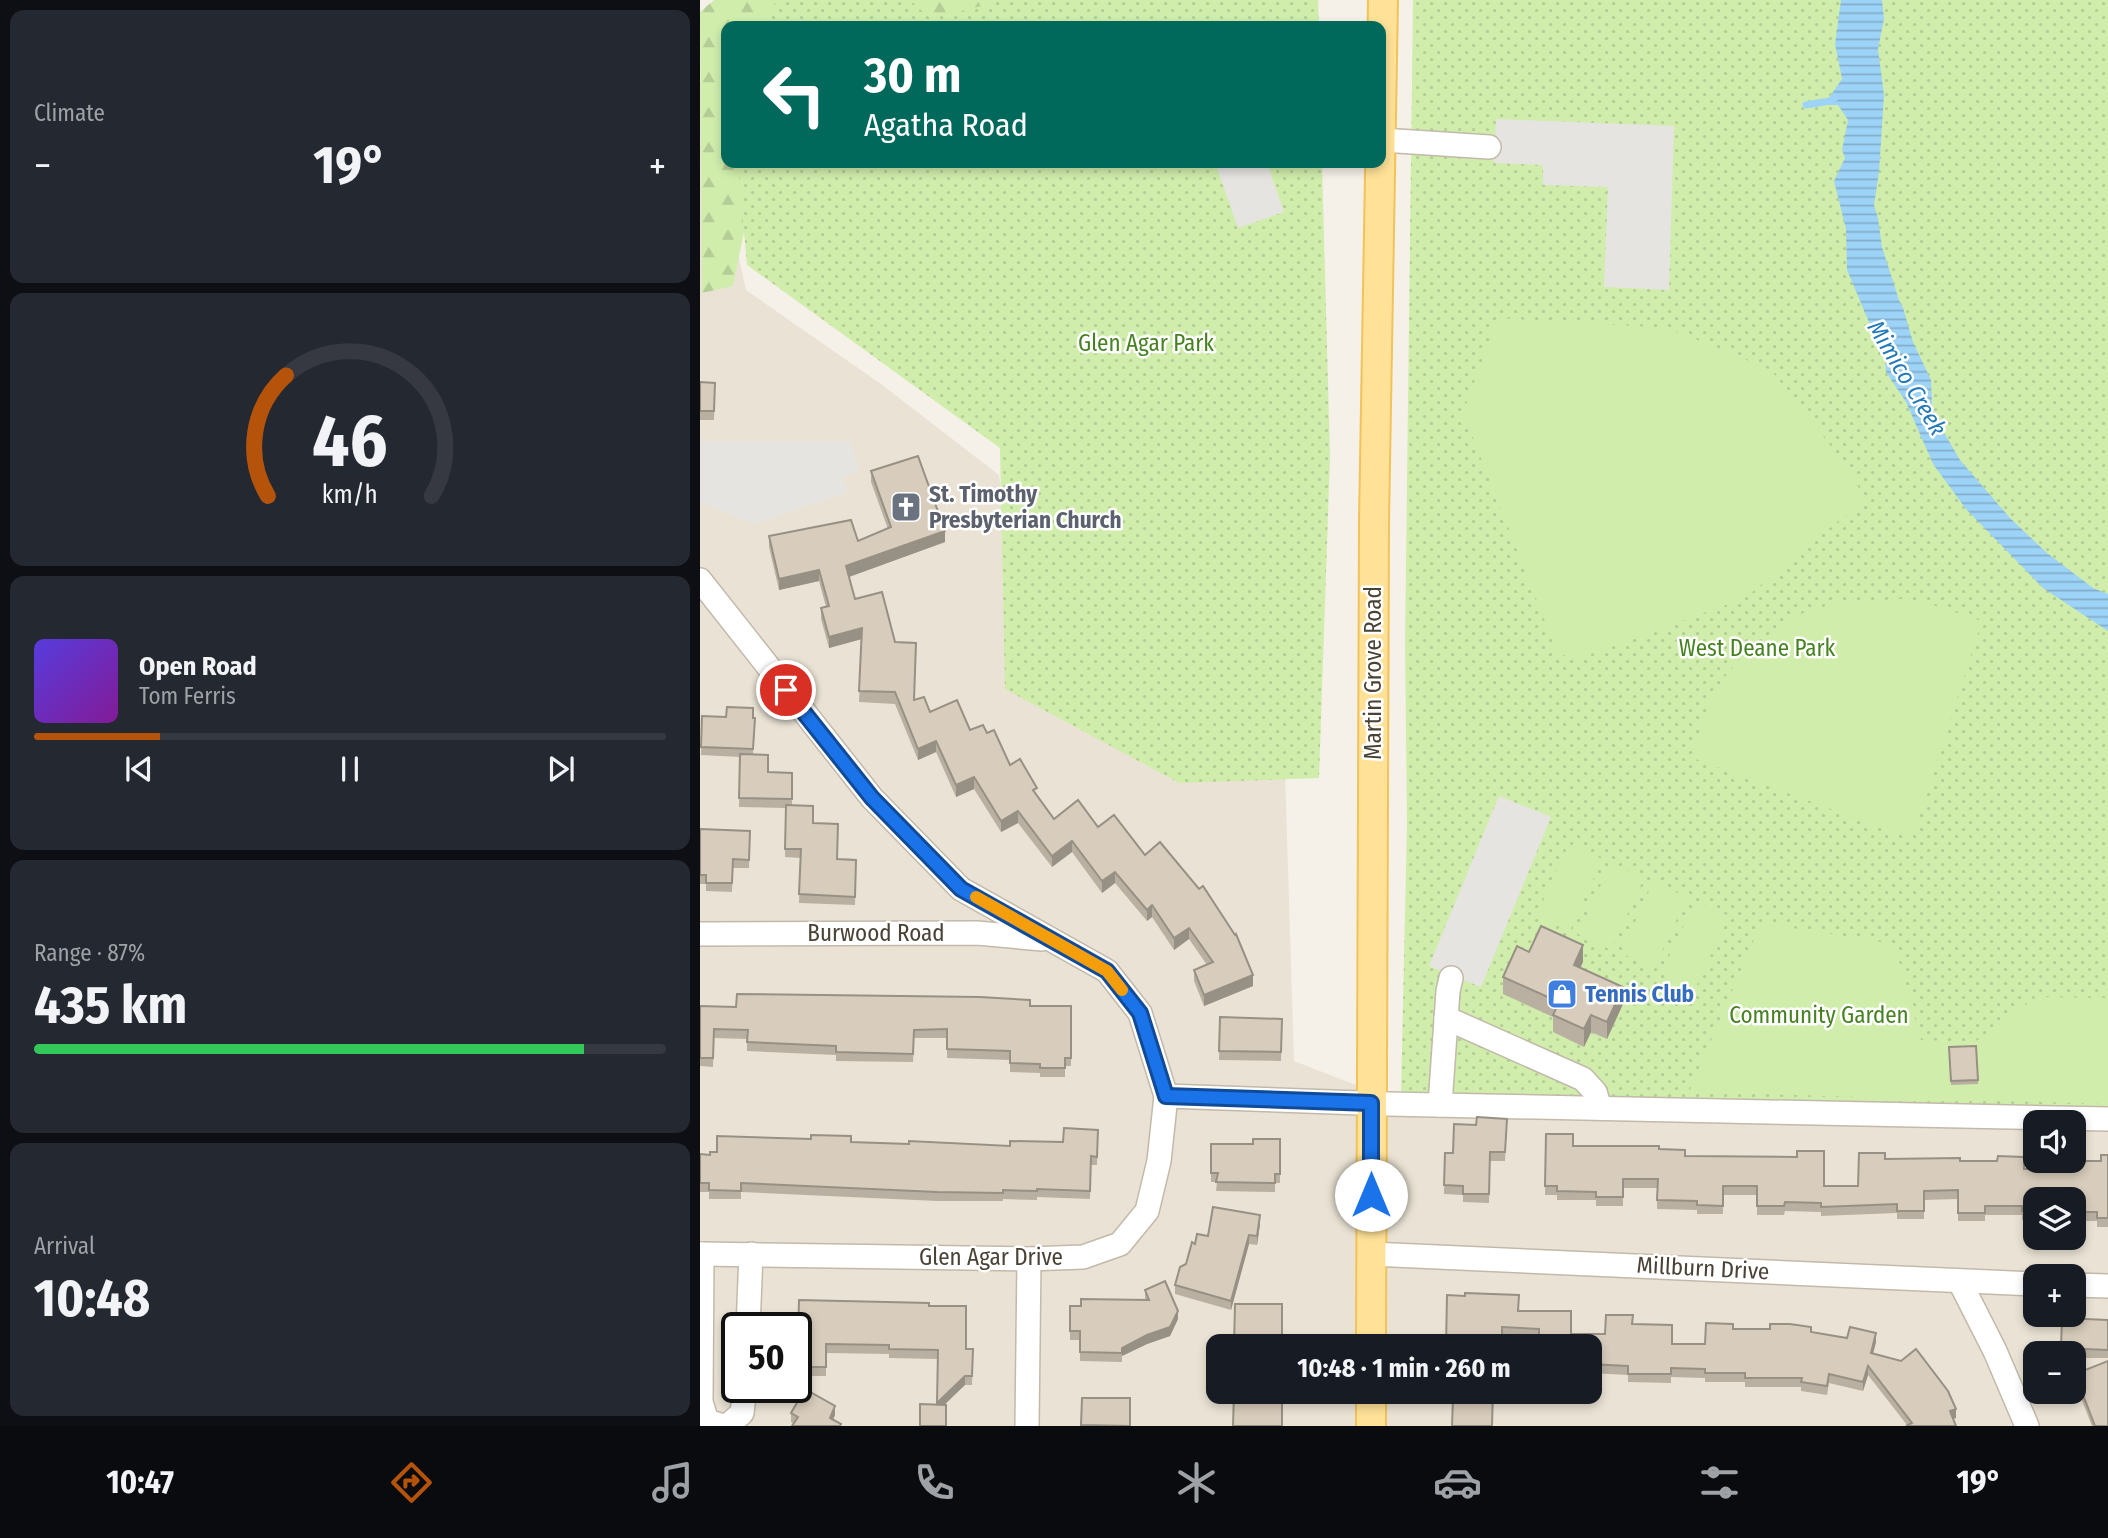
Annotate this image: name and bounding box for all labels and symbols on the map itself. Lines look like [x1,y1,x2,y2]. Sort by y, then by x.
water label: Mimico Creek [1862,315,1952,441]
park label: Glen Agar Park [1078,329,1214,357]
place label: St. Timothy Presbyterian Church [929,480,1121,534]
church icon: St. Timothy Presbyterian Church [889,490,923,524]
street label: Martin Grove Road [1359,586,1387,760]
park label: West Deane Park [1679,634,1836,662]
pin [756,660,816,720]
street label: Burwood Road [807,919,945,947]
shop icon: Tennis Club [1545,977,1579,1011]
place label: Tennis Club [1585,980,1694,1008]
park label: Community Garden [1729,1001,1909,1029]
position arrow [1334,1158,1408,1232]
street label: Glen Agar Drive [919,1243,1063,1271]
street label: Millburn Drive [1636,1251,1770,1285]
speed limit sign: 50 [721,1312,812,1403]

